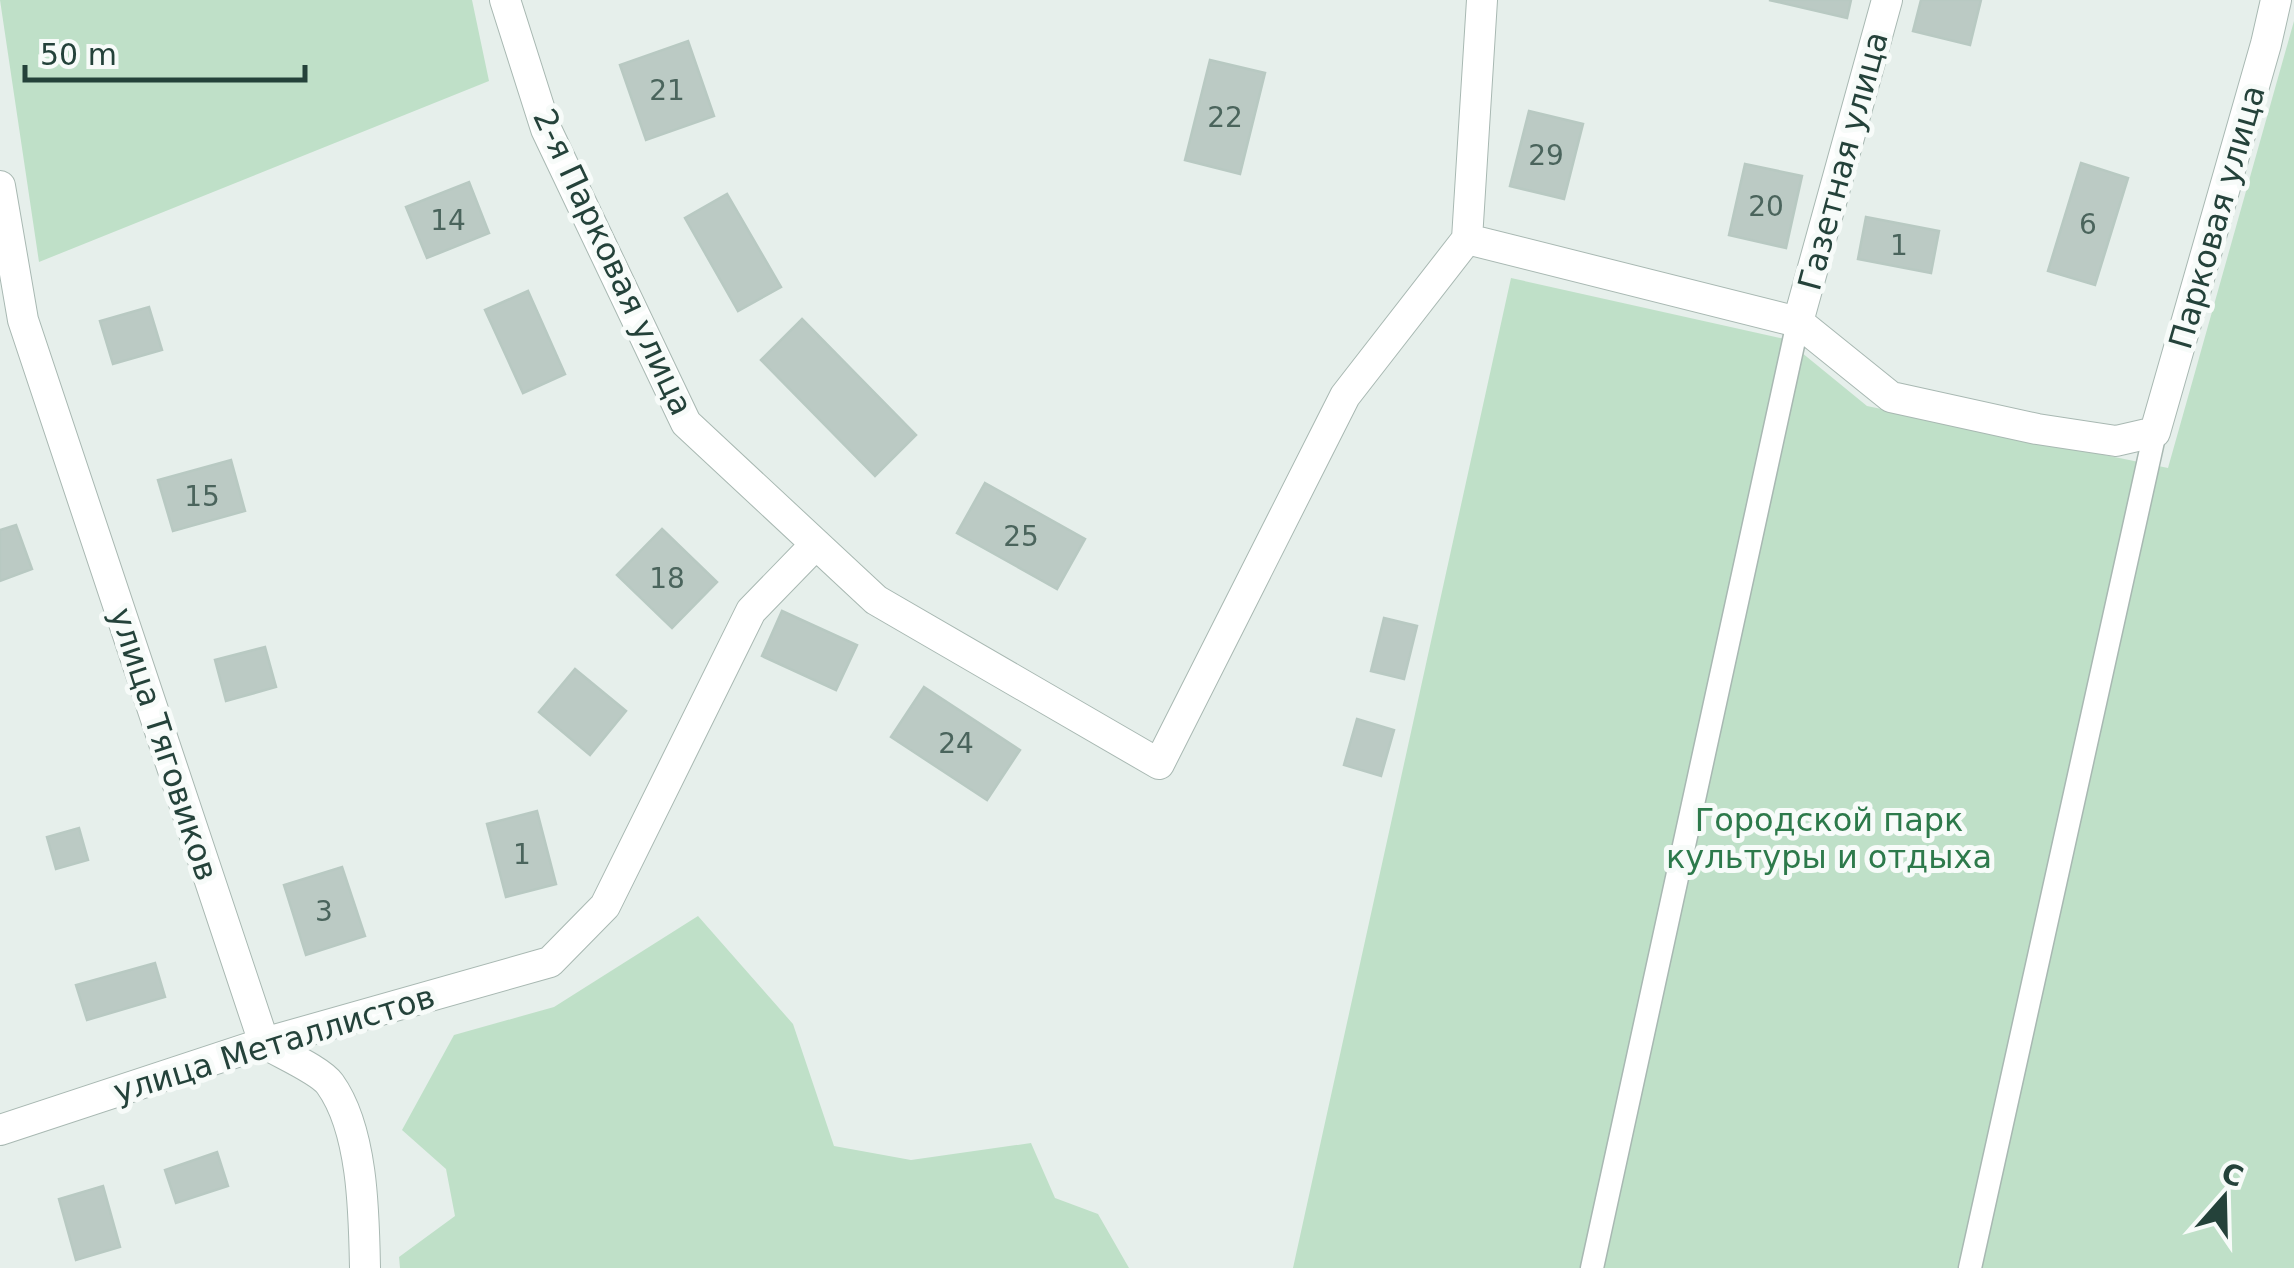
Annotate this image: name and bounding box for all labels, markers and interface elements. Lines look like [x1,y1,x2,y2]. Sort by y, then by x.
scale bar [25,20,305,82]
street label: Газетная улица [1790,28,1896,294]
text: 50 m [40,37,117,72]
house number: 21 [649,74,685,107]
street label: Парковая улица [2161,81,2273,353]
house number: 22 [1207,101,1243,134]
street label: 2-я Парковая улица [525,103,701,421]
house number: 29 [1528,139,1564,172]
house number: 20 [1748,190,1784,223]
house number: 14 [430,204,466,237]
house number: 6 [2079,208,2097,241]
house number: 1 [1890,229,1908,262]
house number: 15 [184,480,220,513]
house number: 25 [1003,520,1039,553]
house number: 18 [649,562,685,595]
street label: улица Тяговиков [102,603,226,885]
house number: 24 [938,727,974,760]
park label: Городской парк культуры и отдыха [1666,801,1992,876]
house number: 1 [513,838,531,871]
house number: 3 [315,895,333,928]
street label: улица Металлистов [109,977,439,1111]
north arrow [2174,1148,2274,1248]
text: С [2217,1156,2248,1194]

